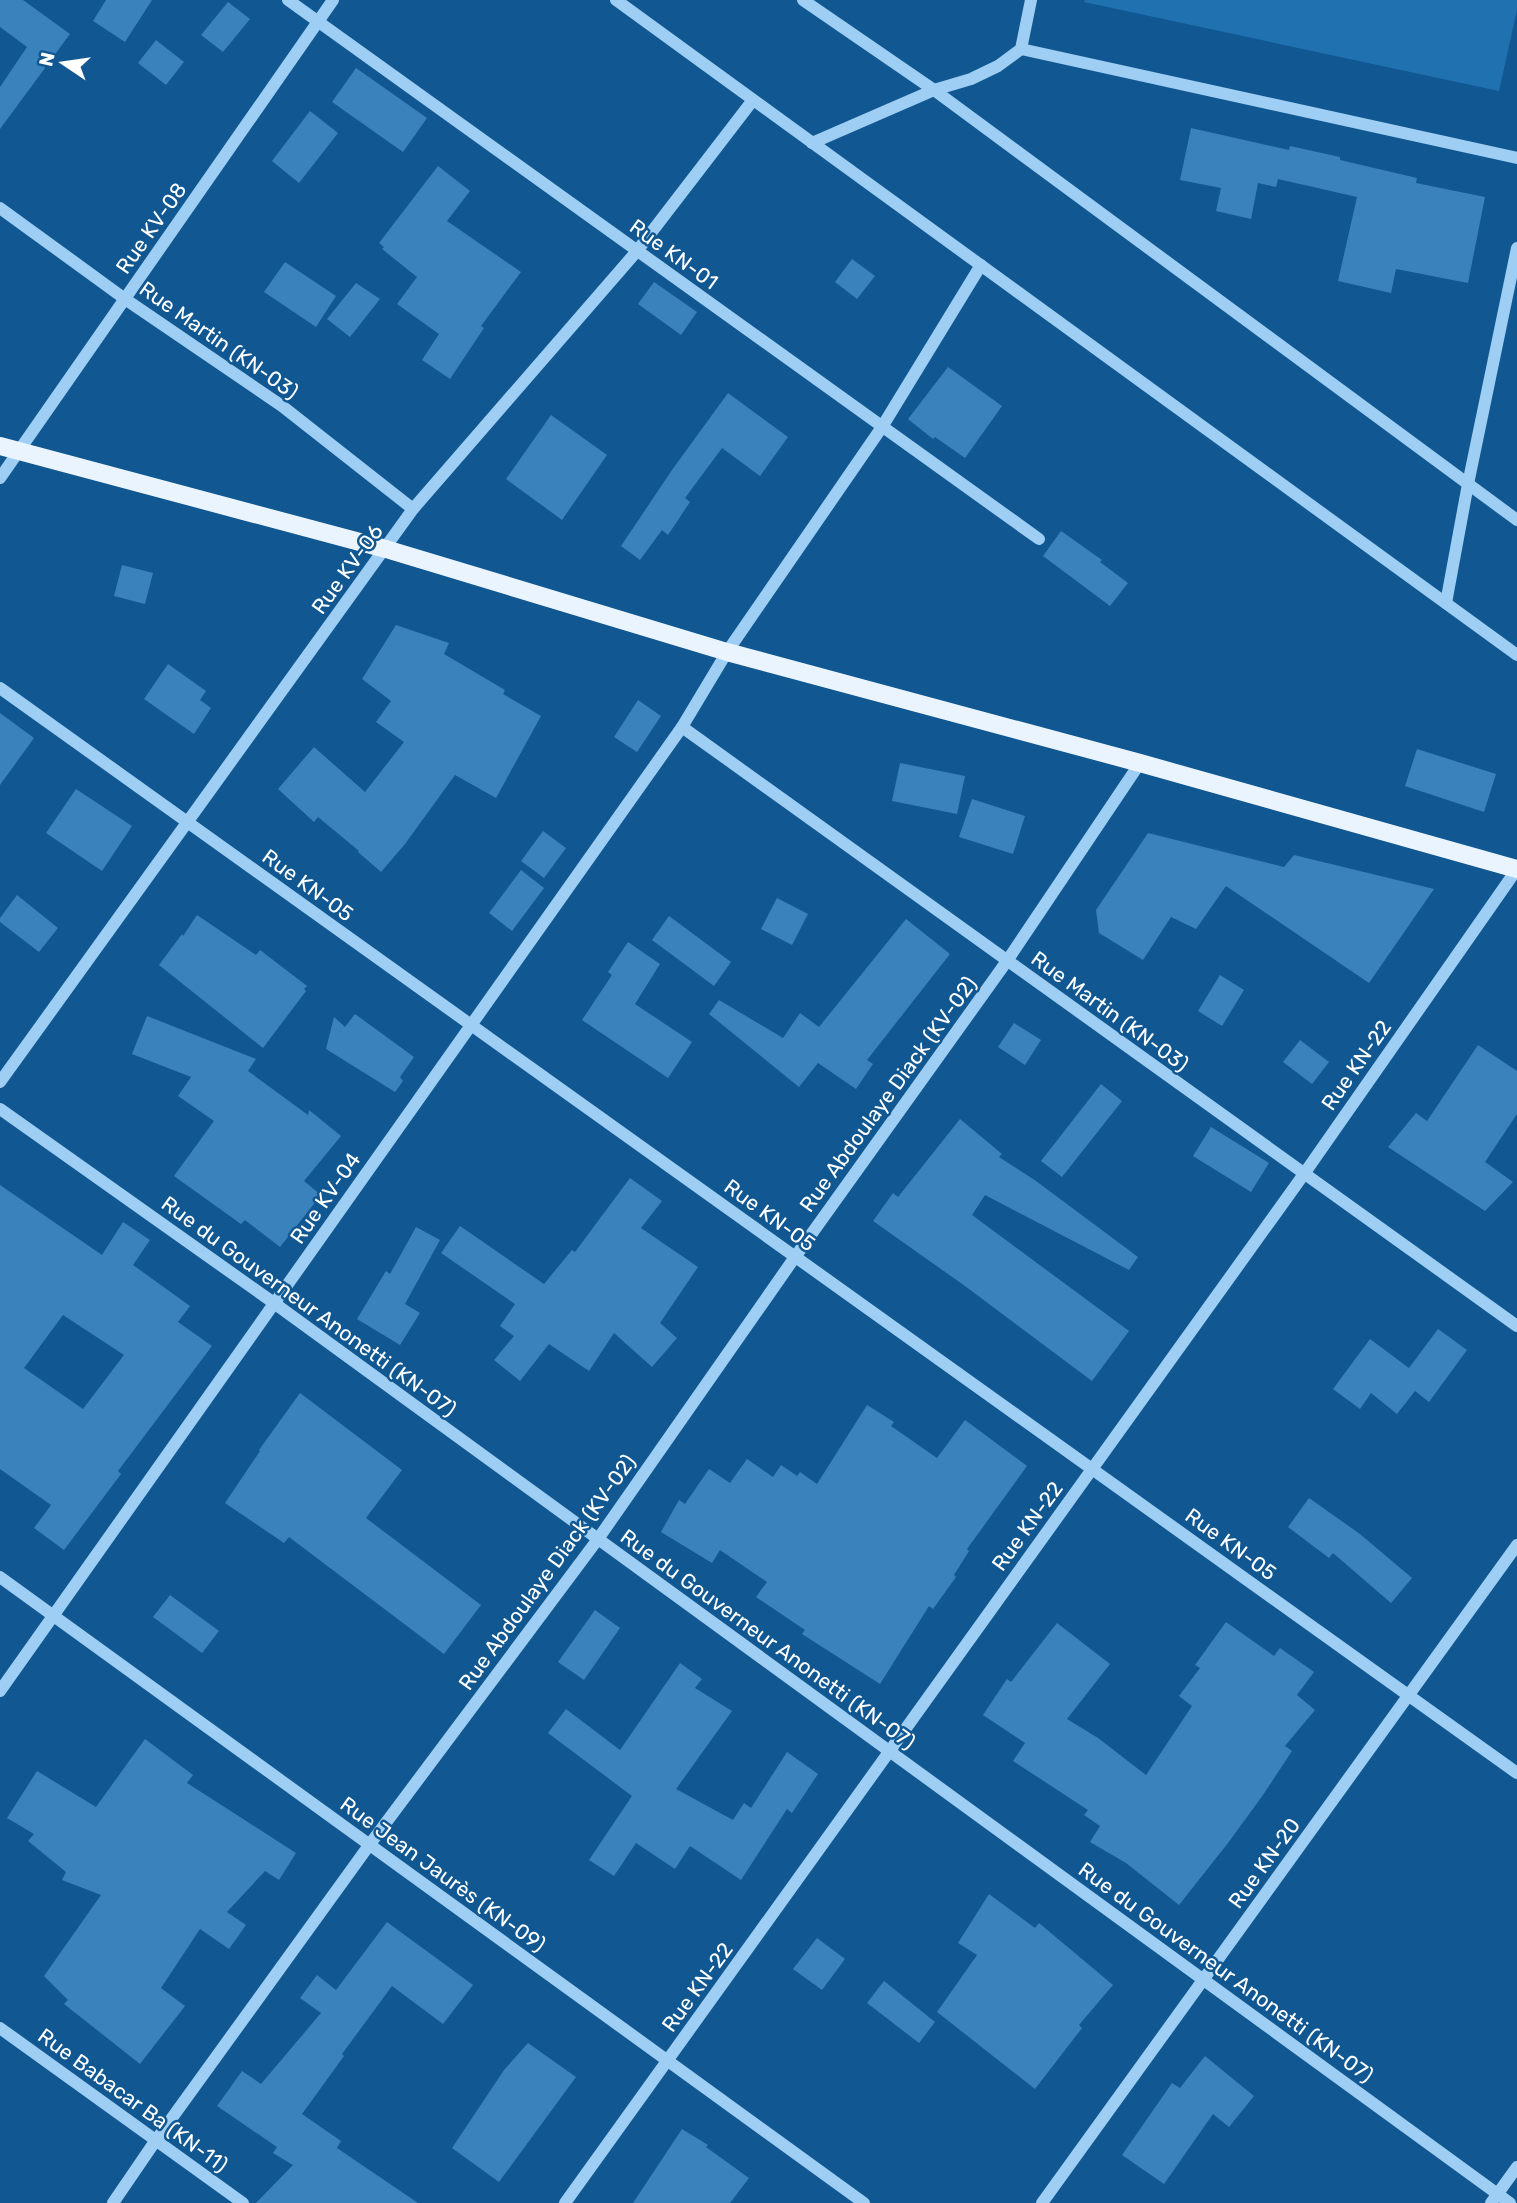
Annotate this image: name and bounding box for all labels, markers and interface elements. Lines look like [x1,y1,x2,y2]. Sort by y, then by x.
north arrow [28,28,98,98]
text: N [34,50,60,69]
street label: Rue KV-08 [110,178,192,278]
street label: Rue KN-01 [625,214,723,294]
street label: Rue Martin (KN-03) [135,276,303,404]
street label: Rue KV-06 [306,519,388,619]
street label: Rue KN-05 [258,844,358,926]
street label: Rue Martin (KN-03) [1027,946,1193,1076]
street label: Rue Abdoulaye Diack (KV-02) [794,971,982,1217]
street label: Rue KN-22 [1316,1015,1396,1115]
street label: Rue KV-04 [285,1148,365,1248]
street label: Rue KN-05 [720,1174,820,1256]
street label: Rue du Gouverneur Anonetti (KN-07) [157,1191,461,1421]
street label: Rue Abdoulaye Diack (KV-02) [453,1449,641,1695]
street label: Rue KN-22 [986,1476,1068,1576]
street label: Rue KN-05 [1181,1503,1281,1585]
street label: Rue du Gouverneur Anonetti (KN-07) [616,1524,920,1754]
street label: Rue Jean Jaurès (KN-09) [336,1791,550,1957]
street label: Rue KN-20 [1223,1813,1305,1913]
street label: Rue du Gouverneur Anonetti (KN-07) [1074,1857,1378,2087]
street label: Rue KN-22 [656,1937,738,2037]
street label: Rue Babacar Ba (KN-11) [33,2023,233,2177]

